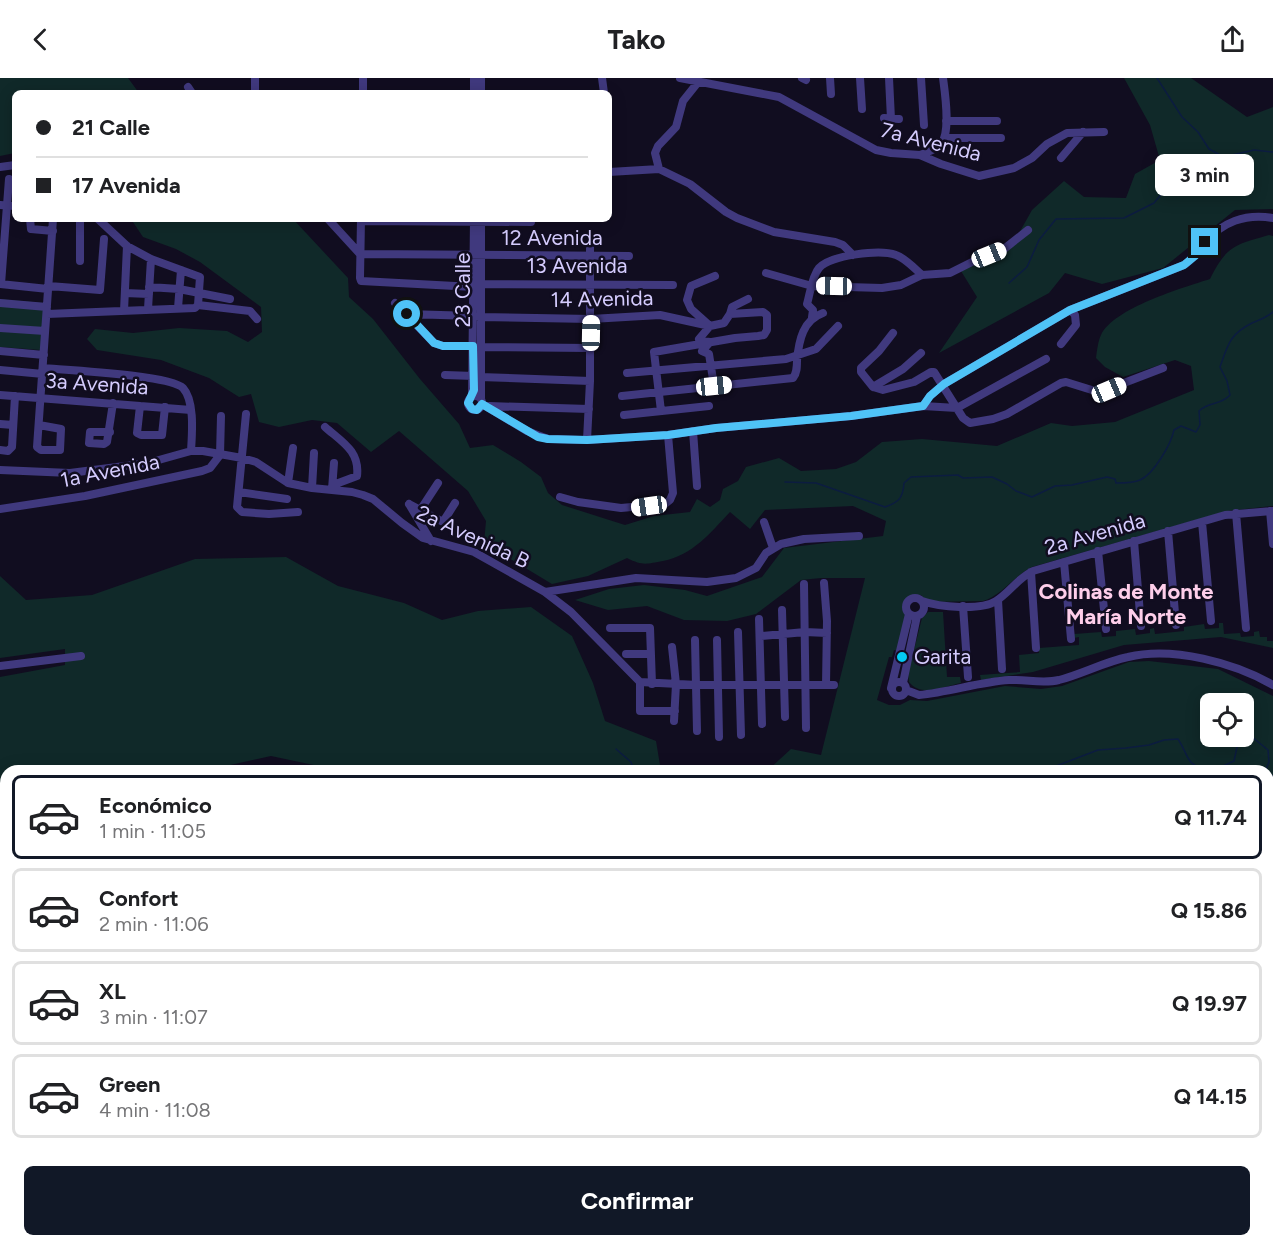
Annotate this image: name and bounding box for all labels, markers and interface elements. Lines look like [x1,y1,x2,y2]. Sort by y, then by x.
icon: back [24,23,57,56]
text: Tako [608,23,665,56]
icon: share [1216,23,1249,56]
text: 21 Calle [72,114,150,141]
street label: 7a Avenida [878,117,984,166]
callout: 3 min [1156,155,1254,197]
text: 3 min [1180,163,1229,187]
text: 17 Avenida [72,172,181,199]
street label: 12 Avenida [501,225,603,250]
route end [1191,228,1218,255]
car [969,240,1009,270]
street label: 23 Calle [450,253,475,327]
street label: 13 Avenida [526,253,628,278]
car [816,277,852,295]
street label: 14 Avenida [550,285,654,312]
route start [393,300,420,327]
car [582,315,600,351]
street label: 3a Avenida [45,367,149,400]
car [695,375,733,397]
car [1089,375,1129,405]
street label: 1a Avenida [58,449,162,492]
car [630,495,668,517]
street label: 2a Avenida B [413,500,533,574]
street label: 2a Avenida [1042,507,1148,560]
district label: Colinas de Monte María Norte [1038,578,1214,630]
place label: Garita [914,644,971,669]
marker: Garita [895,650,909,664]
map controls [1200,693,1254,747]
button: locate [1200,693,1254,747]
icon: car [27,790,81,844]
text: Económico [99,792,212,819]
text: Q 11.74 [1174,804,1247,831]
text: 1 min · 11:05 [99,819,206,843]
icon: car [27,883,81,937]
text: Confort [99,885,179,912]
text: Q 15.86 [1171,897,1247,924]
text: 2 min · 11:06 [99,912,209,936]
icon: car [27,976,81,1030]
text: XL [99,978,126,1005]
text: Q 19.97 [1172,990,1247,1017]
text: 3 min · 11:07 [99,1005,208,1029]
icon: car [27,1069,81,1123]
text: Green [99,1071,161,1098]
text: Q 14.15 [1174,1083,1247,1110]
text: 4 min · 11:08 [99,1098,211,1122]
button: Confirmar [24,1166,1250,1235]

